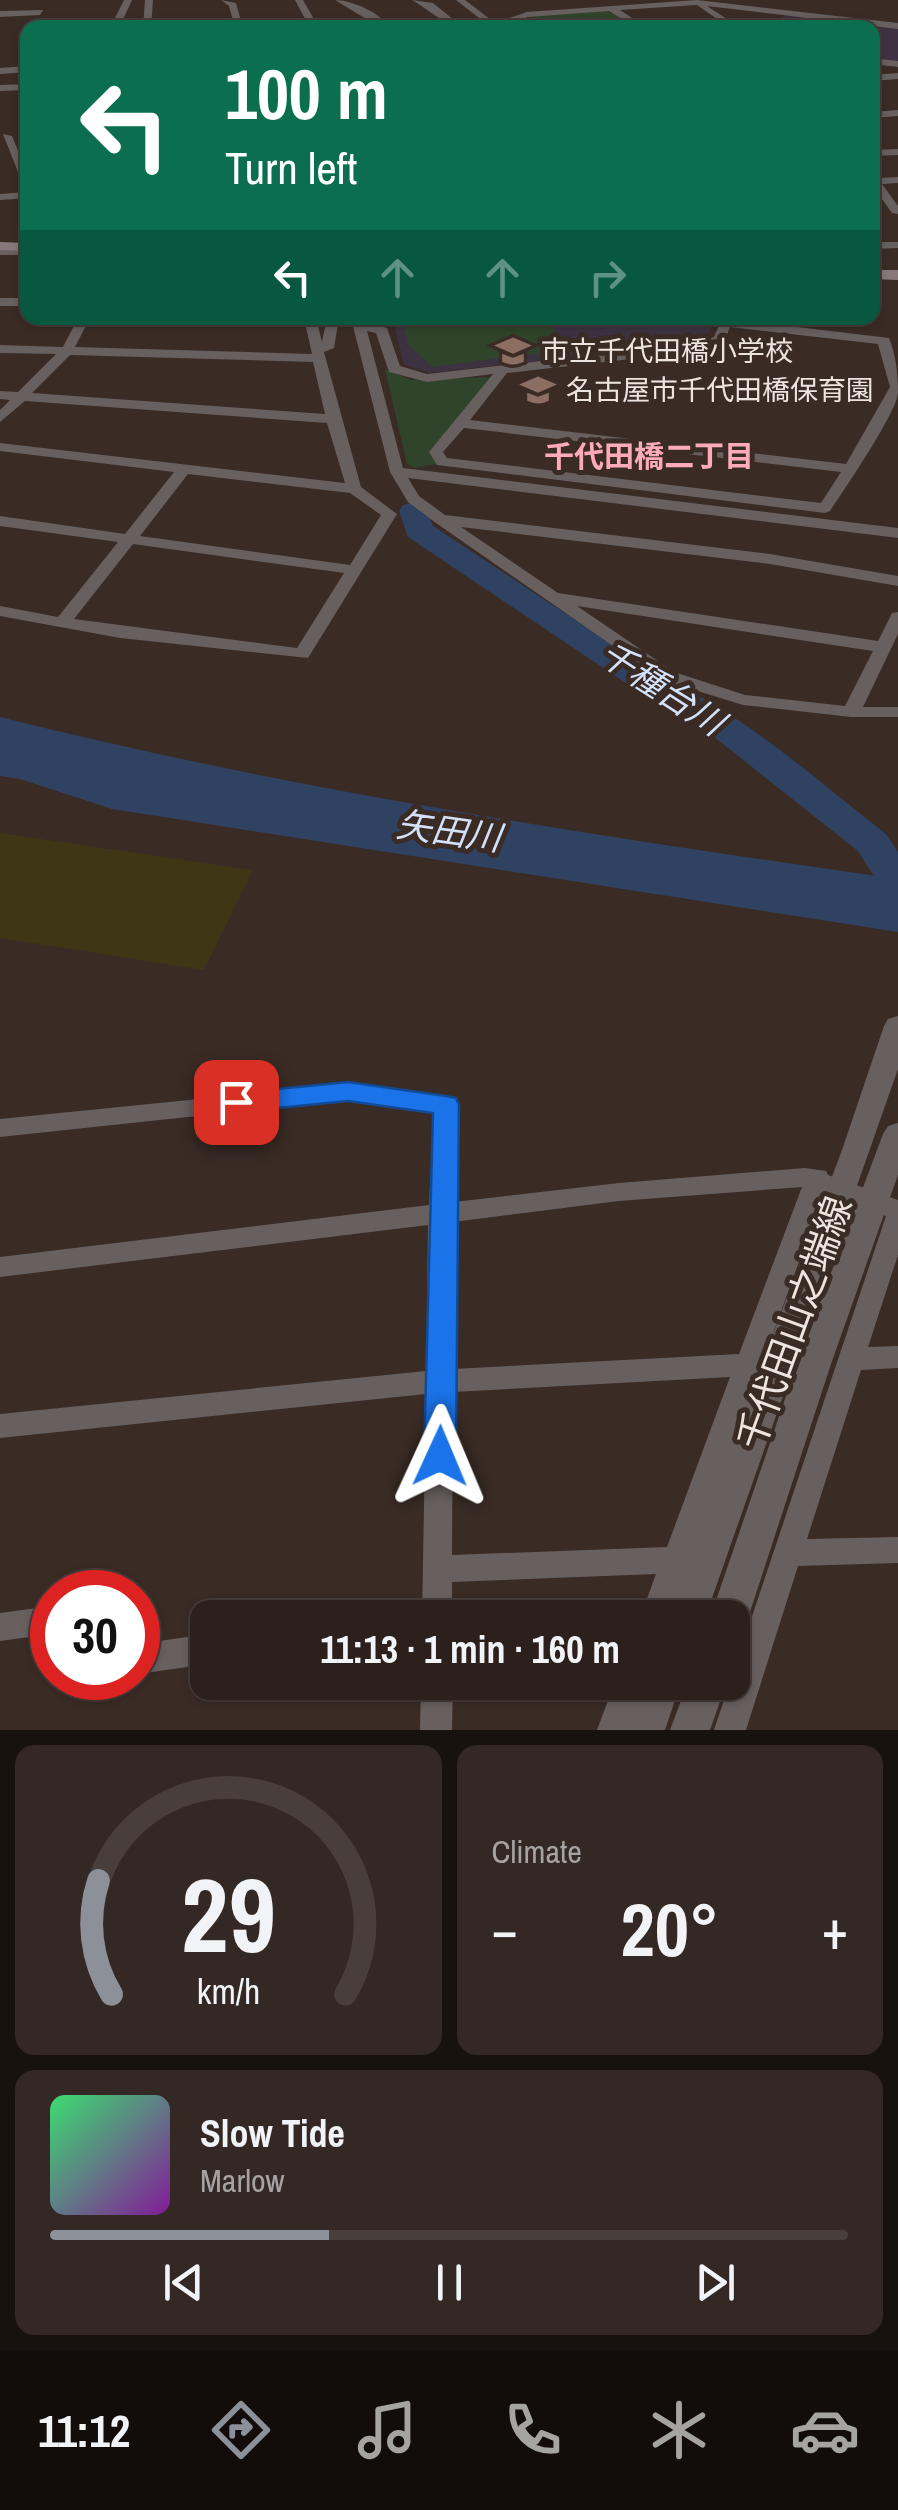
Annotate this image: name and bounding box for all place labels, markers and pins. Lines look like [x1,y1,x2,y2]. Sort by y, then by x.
school or university icon: 市立千代田橋小学校 [494,332,532,370]
place label: 市立千代田橋小学校 [541,332,793,370]
school or university icon: 名古屋市千代田橋保育園 [519,371,557,409]
place label: 名古屋市千代田橋保育園 [566,371,874,409]
pin [194,1060,279,1145]

